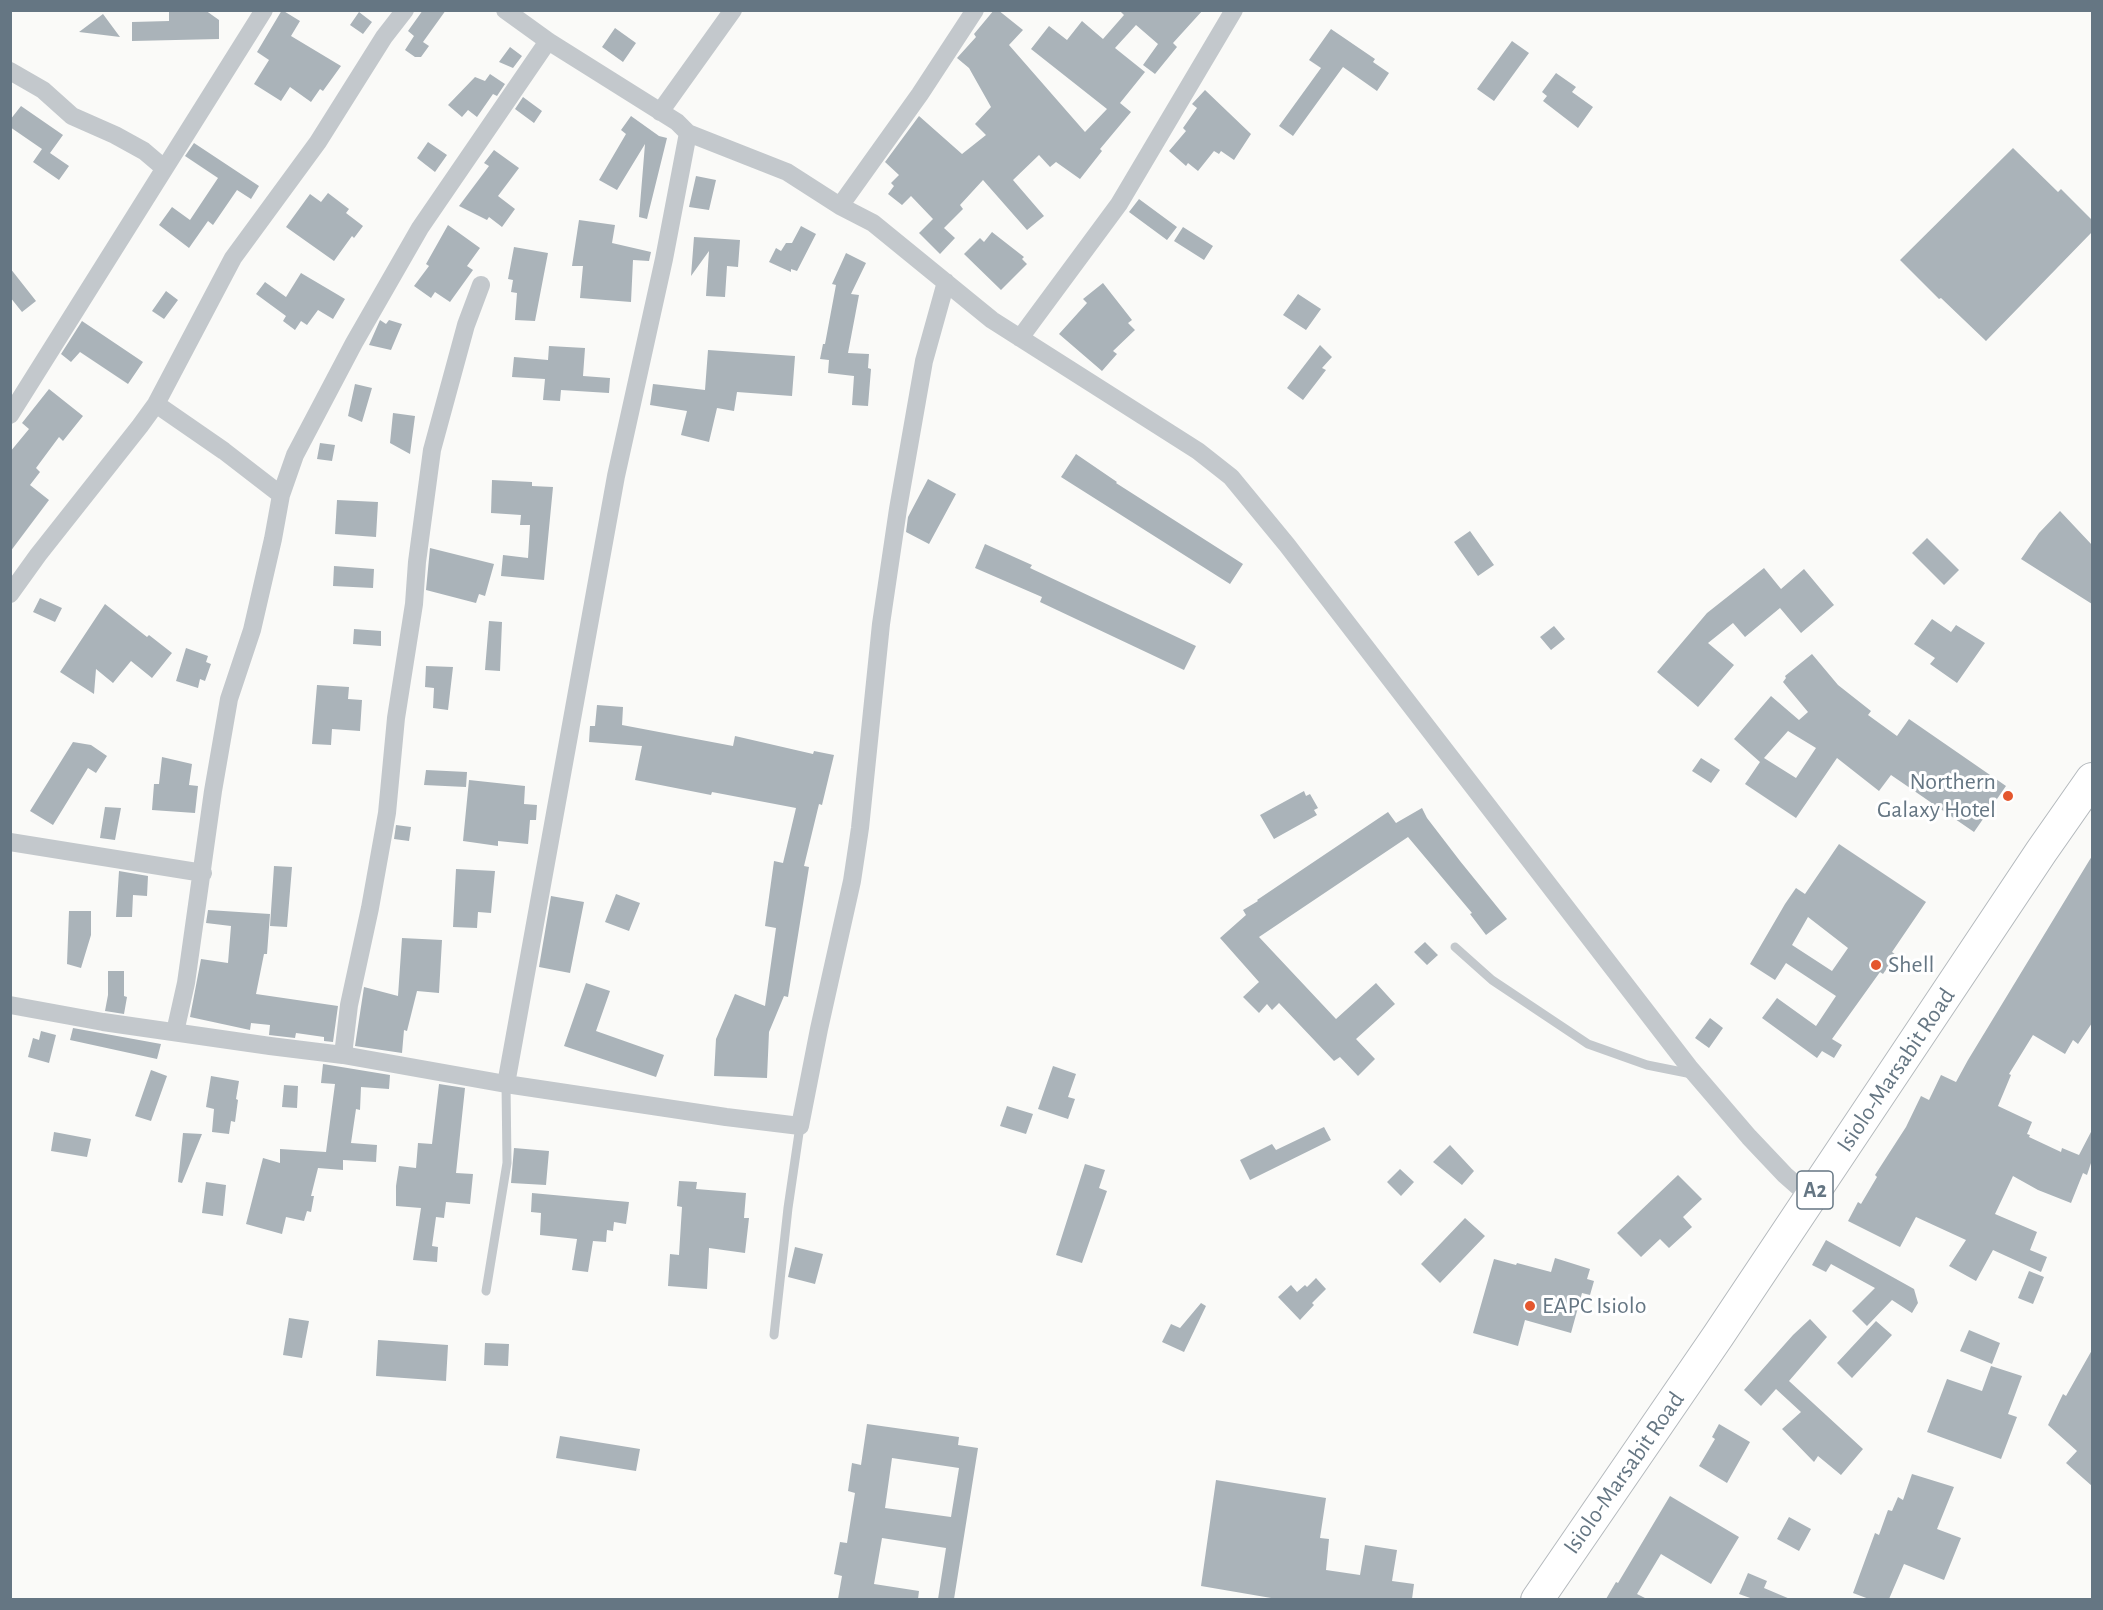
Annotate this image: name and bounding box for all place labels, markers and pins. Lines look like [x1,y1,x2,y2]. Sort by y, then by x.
place label: Northern Galaxy Hotel [1877,768,1996,824]
marker: Northern Galaxy Hotel [2001,789,2015,803]
place label: Shell [1888,951,1934,979]
marker: Shell [1869,958,1883,972]
place label: EAPC Isiolo [1542,1292,1646,1320]
marker: EAPC Isiolo [1523,1299,1537,1313]

